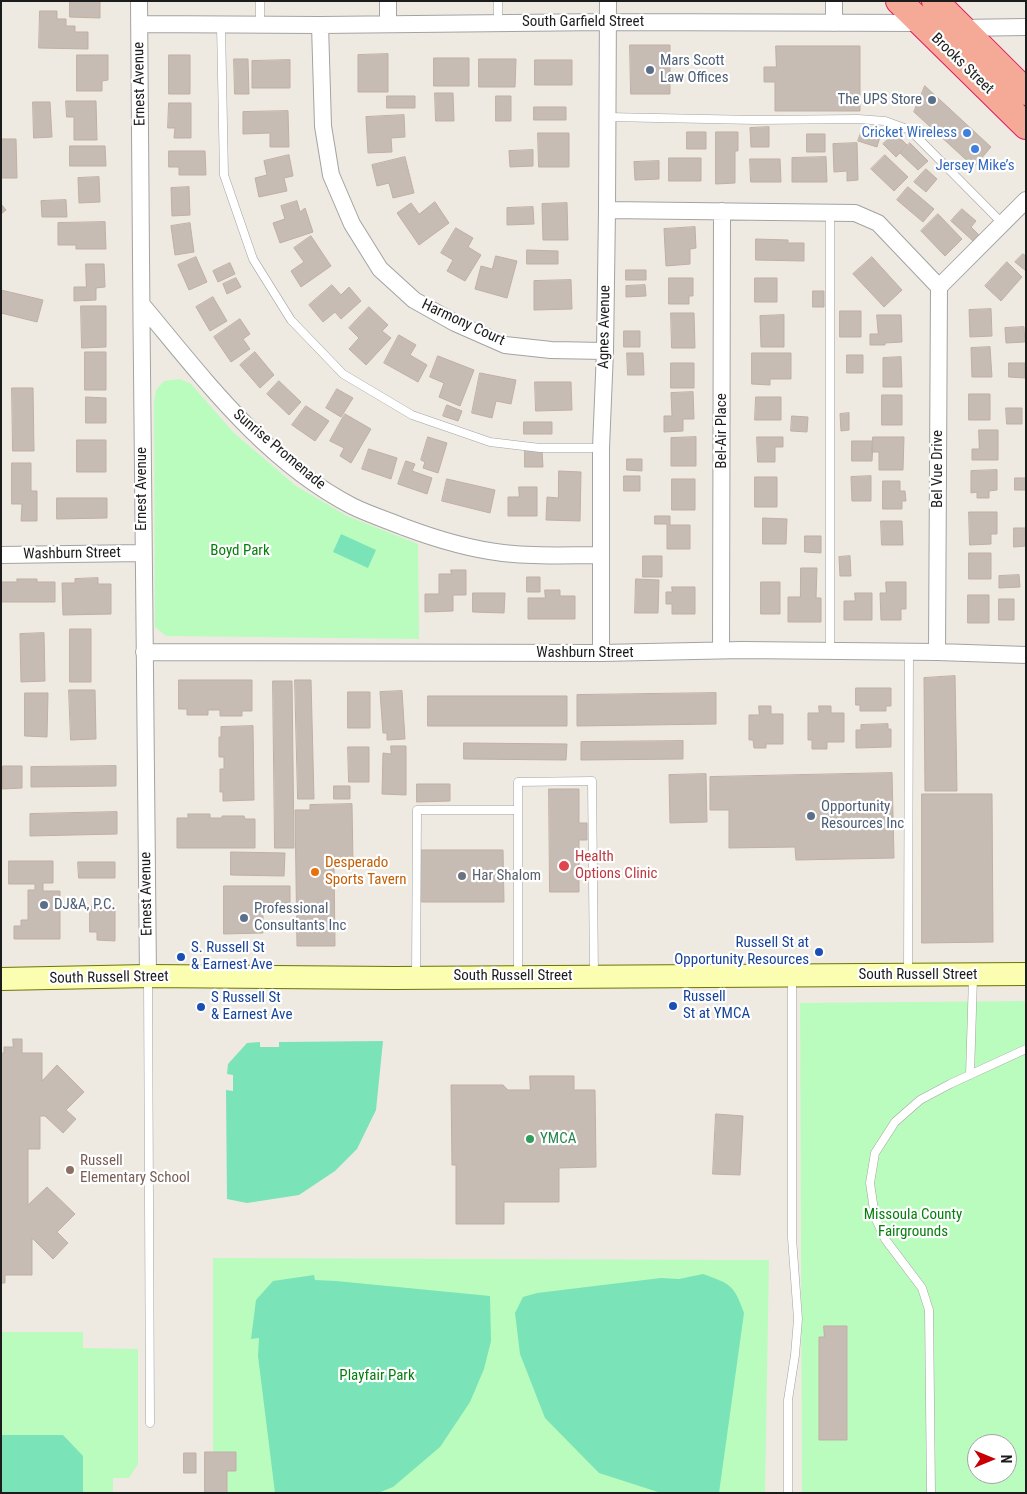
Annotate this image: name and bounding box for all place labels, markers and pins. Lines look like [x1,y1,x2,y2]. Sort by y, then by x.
place label: Mars Scott Law Offices [660,52,728,87]
marker: Mars Scott Law Offices [644,64,656,76]
place label: The UPS Store [837,91,922,109]
marker: The UPS Store [926,94,938,106]
place label: Cricket Wireless [862,124,957,142]
marker: Cricket Wireless [961,127,973,139]
marker: Jersey Mike’s [969,143,981,155]
place label: Jersey Mike’s [935,157,1015,175]
place label: Opportunity Resources Inc [821,798,904,833]
marker: Opportunity Resources Inc [805,810,817,822]
place label: Health Options Clinic [575,848,657,883]
place label: Desperado Sports Tavern [325,854,407,889]
marker: Health Options Clinic [557,859,571,873]
marker: Desperado Sports Tavern [309,866,321,878]
place label: Har Shalom [472,867,541,885]
marker: Har Shalom [456,870,468,882]
place label: DJ&A, P.C. [54,896,115,914]
marker: DJ&A, P.C. [38,899,50,911]
place label: Professional Consultants Inc [254,900,346,935]
marker: Professional Consultants Inc [238,912,250,924]
place label: Russell St at Opportunity Resources [674,934,809,969]
place label: S. Russell St & Earnest Ave [191,939,272,974]
marker: Russell St at Opportunity Resources [813,946,825,958]
marker: S. Russell St & Earnest Ave [175,951,187,963]
place label: Russell St at YMCA [683,988,750,1023]
place label: S Russell St & Earnest Ave [211,989,292,1024]
marker: Russell St at YMCA [667,1000,679,1012]
marker: S Russell St & Earnest Ave [195,1001,207,1013]
place label: YMCA [540,1130,576,1148]
marker: YMCA [524,1133,536,1145]
place label: Russell Elementary School [80,1152,190,1187]
marker: Russell Elementary School [64,1164,76,1176]

